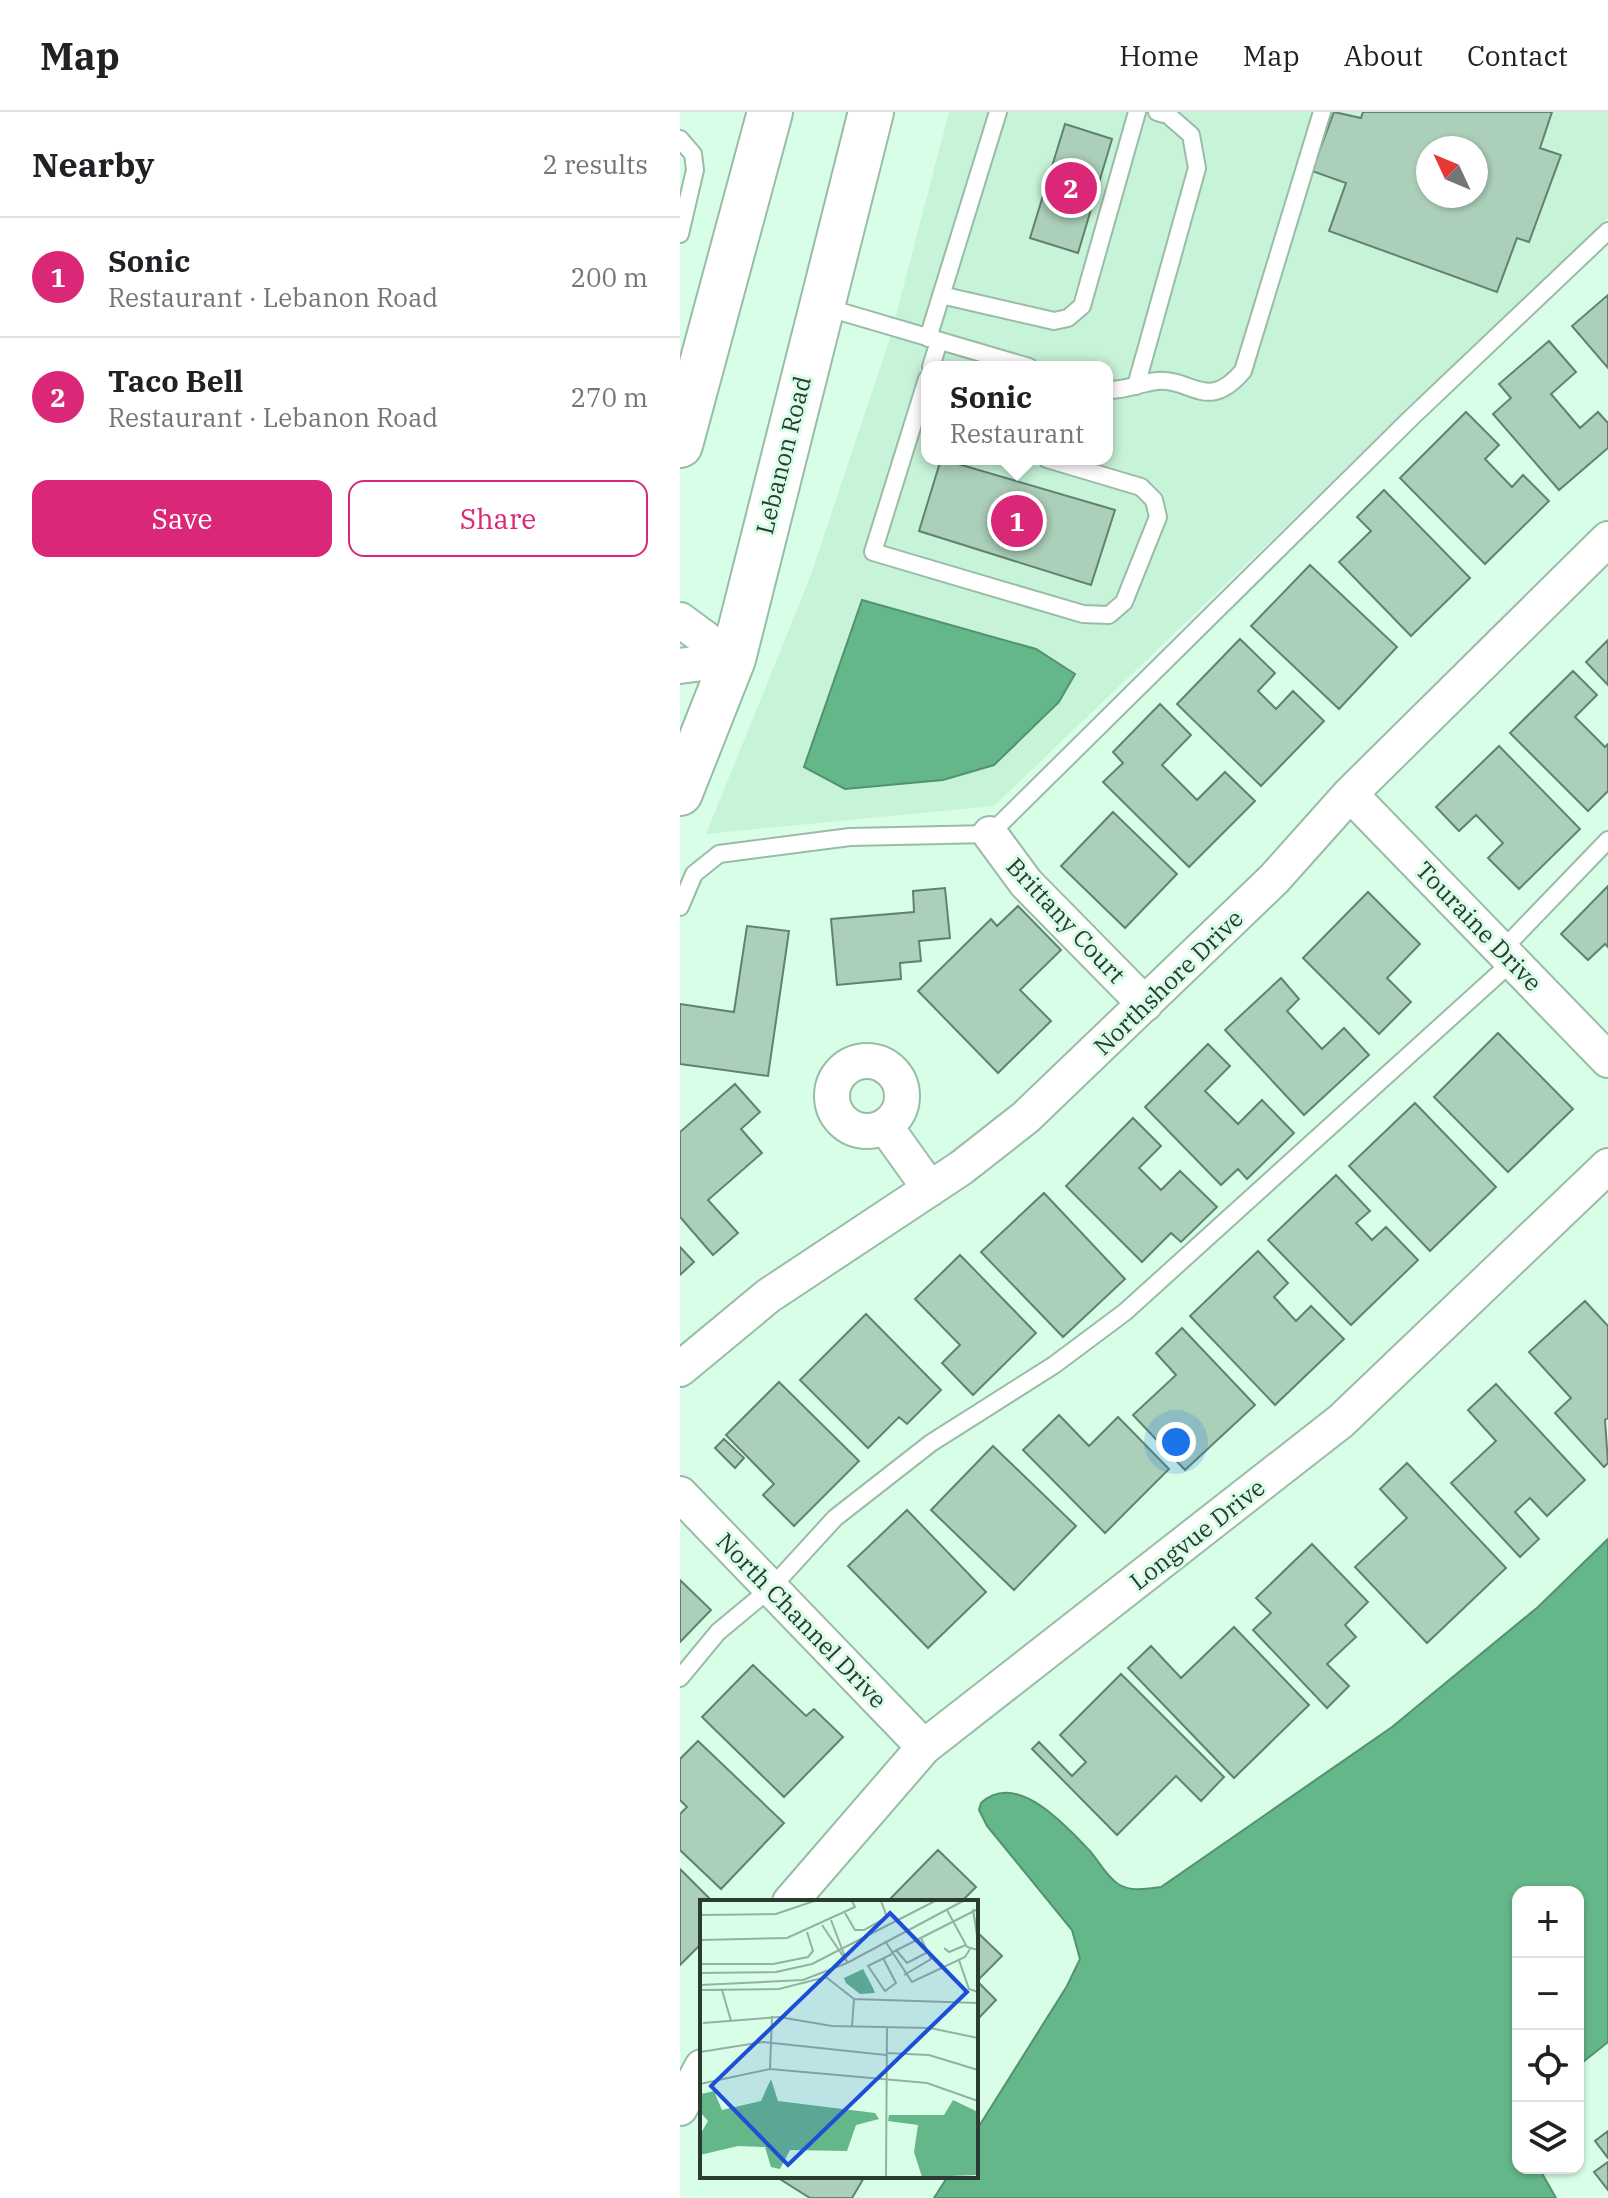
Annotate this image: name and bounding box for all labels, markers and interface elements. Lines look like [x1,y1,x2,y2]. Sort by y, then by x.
text: Map [40,31,120,80]
text: Home [1119,37,1199,74]
text: Map [1243,37,1300,74]
text: About [1344,37,1423,74]
text: Contact [1467,37,1568,74]
north arrow [1416,136,1488,208]
text: Nearby [32,142,154,186]
text: 2 results [542,147,648,181]
pin: 2 [1045,158,1097,218]
text: Sonic [108,241,190,280]
text: 1 [50,260,66,294]
text: 200 m [570,260,648,294]
text: Restaurant · Lebanon Road [108,280,438,314]
text: Taco Bell [108,361,243,400]
popup [921,361,1113,465]
street label: Lebanon Road [748,373,818,537]
text: Sonic [950,377,1032,416]
text: 2 [50,380,66,414]
text: 270 m [570,380,648,414]
text: Restaurant · Lebanon Road [108,400,438,434]
text: Restaurant [950,416,1084,450]
button: Save [32,480,332,557]
button: Share [348,480,648,557]
pin: 1 [991,491,1043,551]
street label: Brittany Court [1000,850,1132,990]
street label: Touraine Drive [1409,854,1549,998]
street label: Northshore Drive [1086,902,1250,1062]
your location [1156,1422,1196,1462]
street label: Longvue Drive [1123,1471,1271,1597]
street label: North Channel Drive [710,1525,894,1715]
map controls [1512,1886,1584,2174]
button: + [1512,1886,1584,1958]
inset map [700,1900,978,2178]
button: − [1512,1958,1584,2030]
button: locate [1512,2030,1584,2102]
button: layers [1512,2102,1584,2174]

